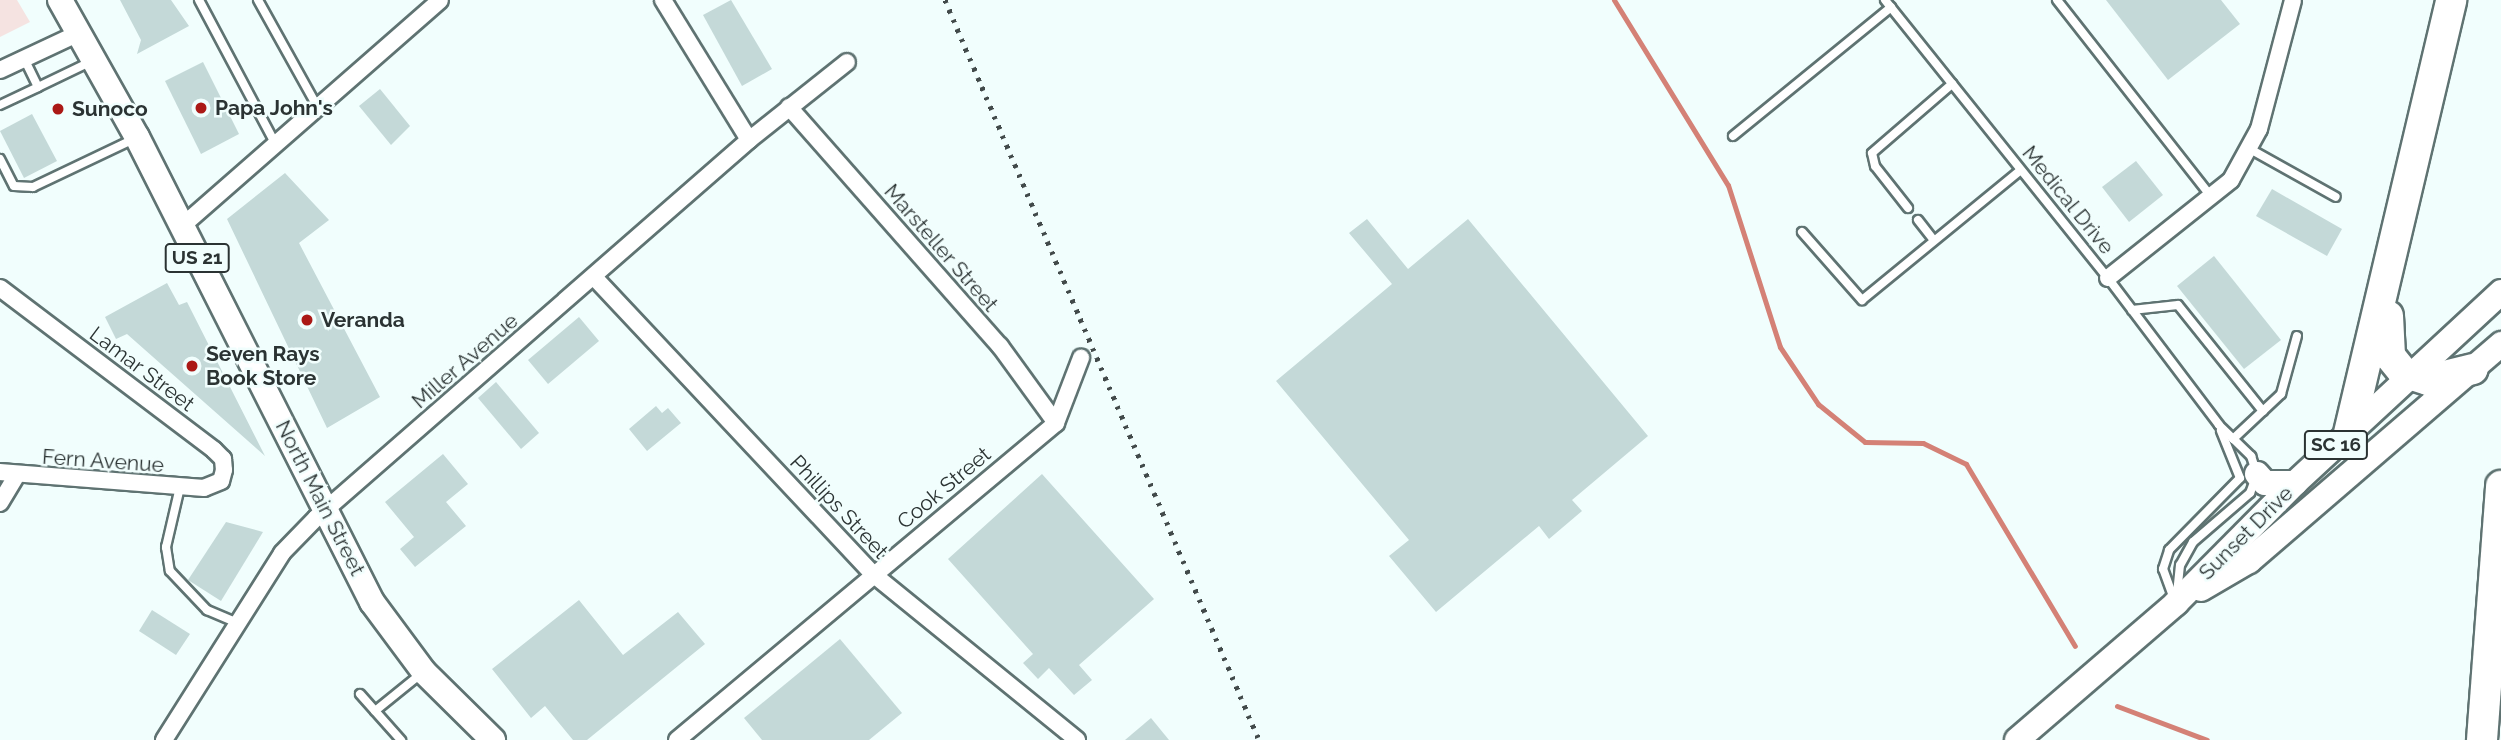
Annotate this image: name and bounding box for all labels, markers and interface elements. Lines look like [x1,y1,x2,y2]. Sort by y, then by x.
place label: Papa John's [215,95,334,121]
place label: Sunoco [72,96,148,122]
marker: Papa John's [193,100,209,116]
marker: Sunoco [50,101,66,117]
street label: Medical Drive [2017,141,2119,259]
street label: Marsteller Street [879,179,1003,317]
road number: US 21 [164,242,230,274]
place label: Veranda [321,307,405,333]
street label: Miller Avenue [406,308,524,414]
marker: Veranda [299,312,315,328]
street label: Lamar Street [84,321,200,417]
place label: Seven Rays Book Store [206,341,320,391]
marker: Seven Rays Book Store [184,358,200,374]
street label: North Main Street [270,416,370,580]
road number: SC 16 [2303,430,2369,460]
street label: Cook Street [892,442,996,534]
street label: Fern Avenue [41,444,165,478]
street label: Phillips Street [785,450,893,564]
street label: Sunset Drive [2194,481,2298,585]

